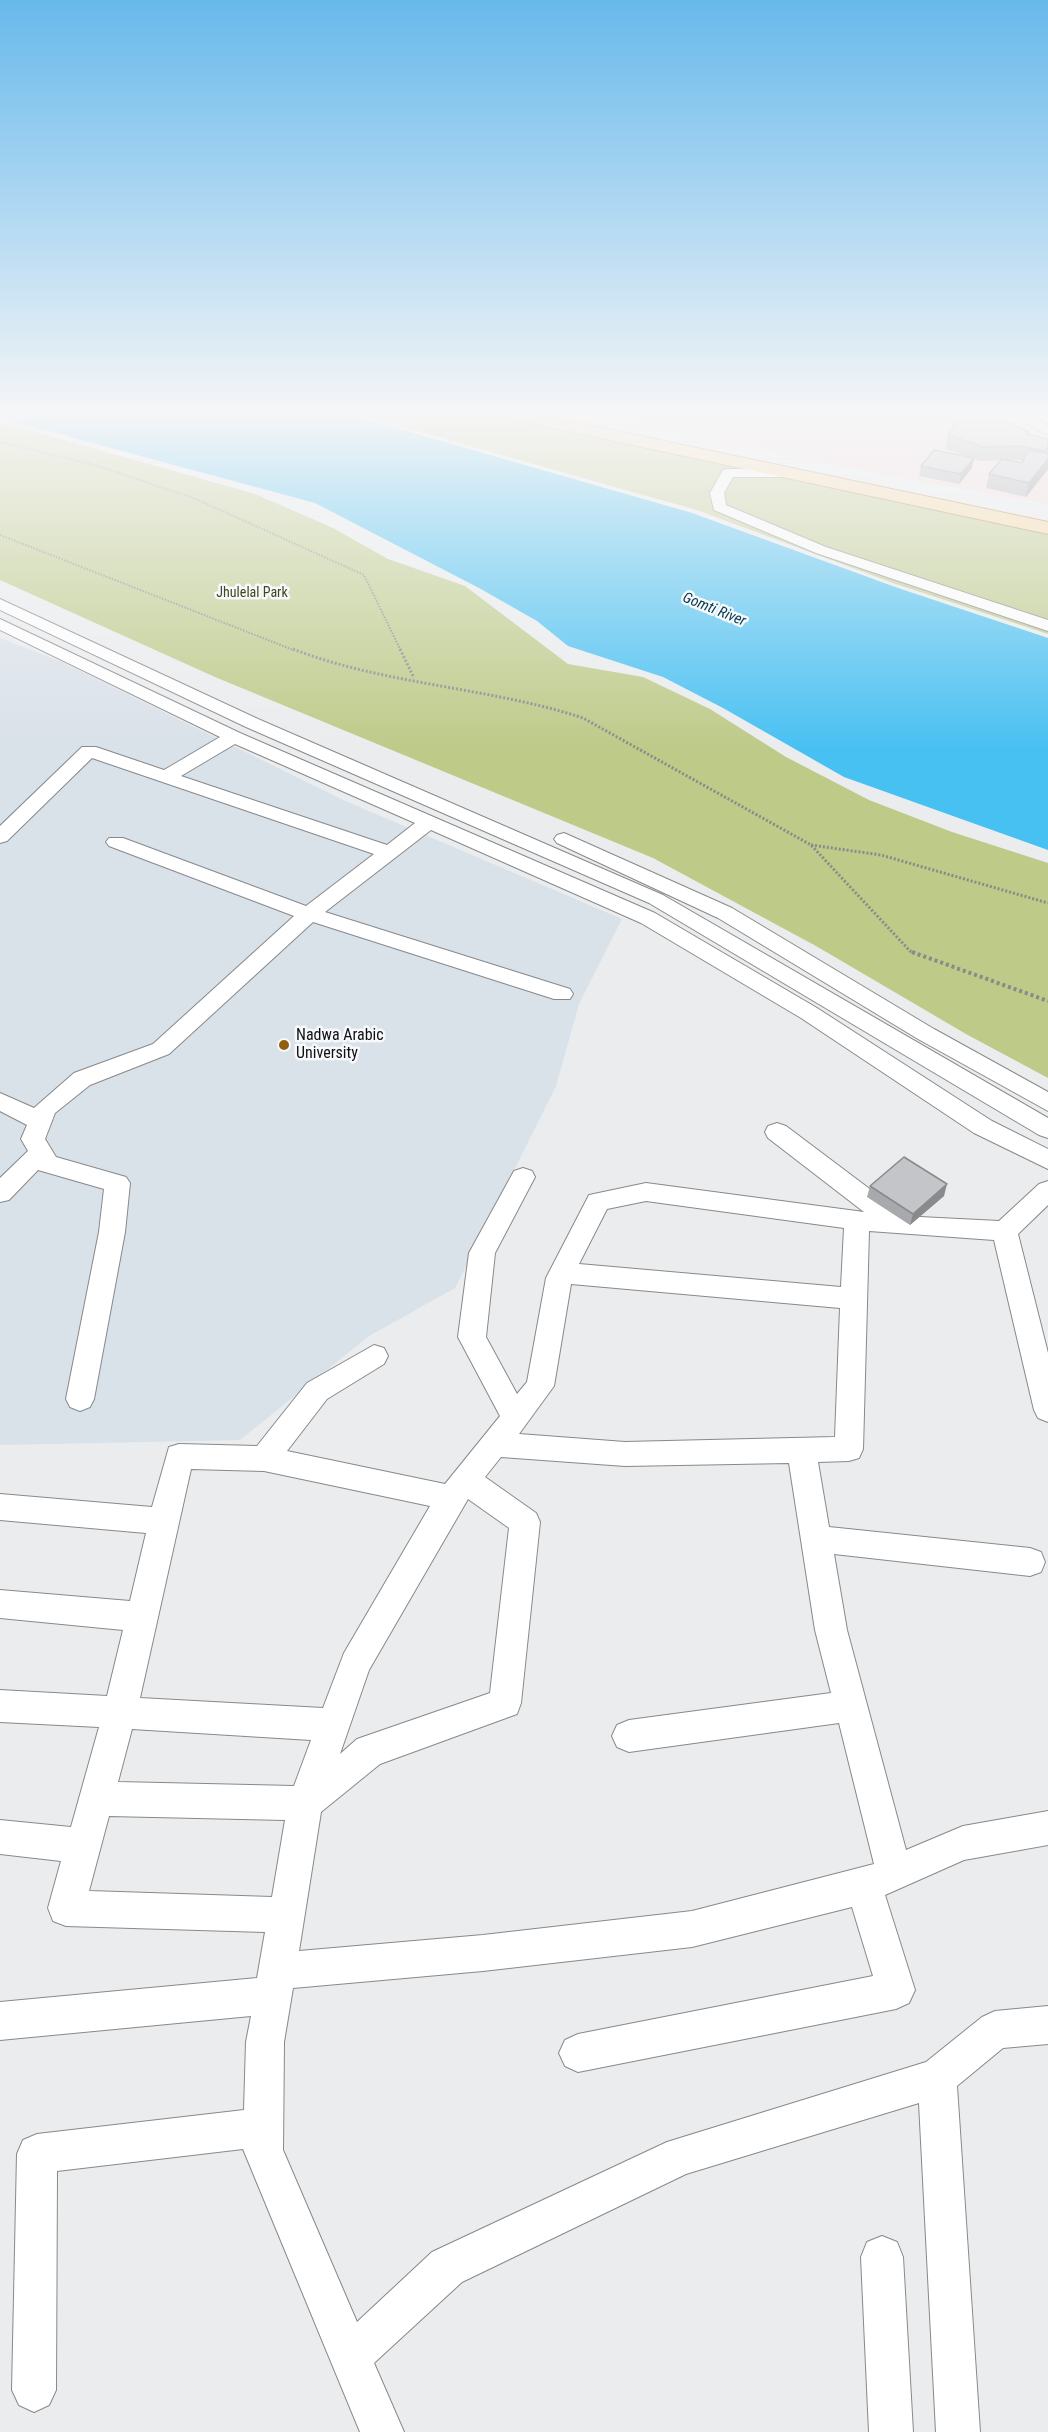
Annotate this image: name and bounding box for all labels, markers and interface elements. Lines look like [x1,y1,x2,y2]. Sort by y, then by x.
park label: Jhulelal Park [216,585,288,601]
water label: Gomti River [680,589,748,631]
place label: Nadwa Arabic University [296,1026,384,1064]
marker: Nadwa Arabic University [277,1038,291,1052]

